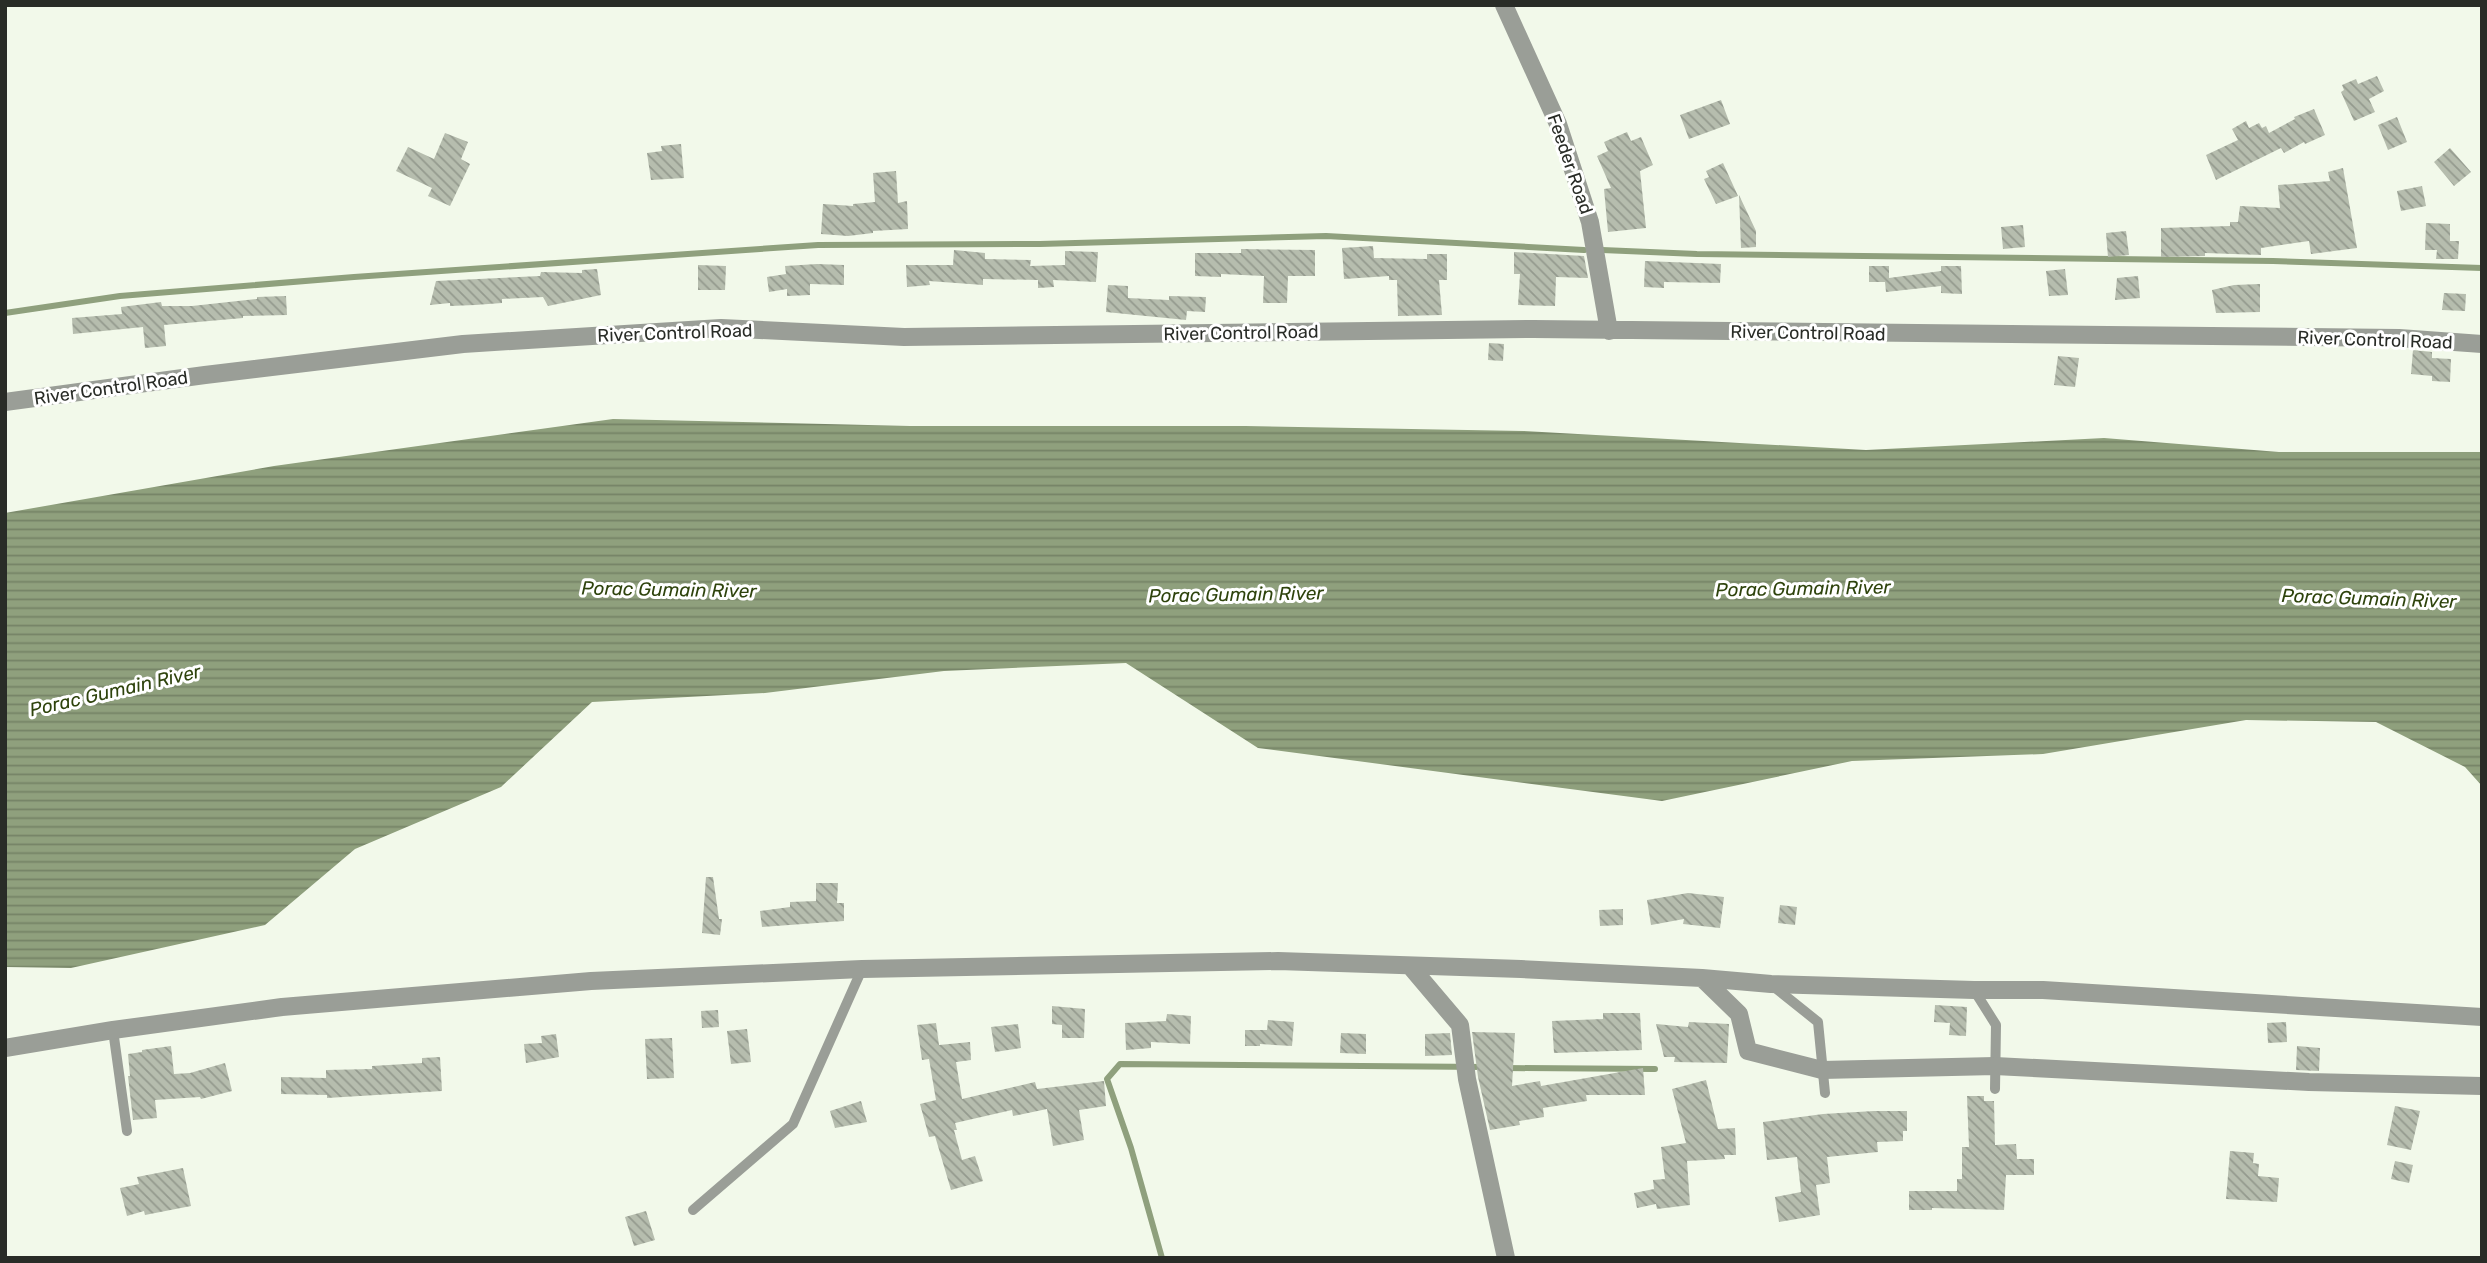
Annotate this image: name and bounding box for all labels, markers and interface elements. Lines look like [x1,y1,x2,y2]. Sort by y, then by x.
street label: Feeder Road [1543,111,1597,217]
street label: River Control Road [597,319,753,347]
street label: River Control Road [1163,321,1319,345]
street label: River Control Road [1730,321,1886,345]
street label: River Control Road [2297,326,2453,354]
street label: River Control Road [33,366,189,410]
water label: Porac Gumain River [1715,575,1891,602]
water label: Porac Gumain River [581,576,757,603]
water label: Porac Gumain River [1148,581,1324,608]
water label: Porac Gumain River [2281,584,2458,613]
water label: Porac Gumain River [27,659,204,721]

